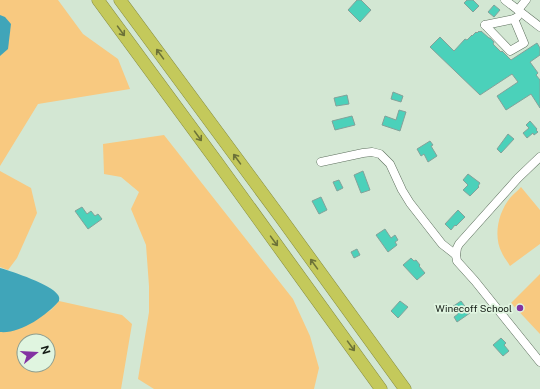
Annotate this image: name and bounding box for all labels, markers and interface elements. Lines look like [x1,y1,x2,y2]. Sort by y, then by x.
one-way arrow [117,26,125,37]
one-way arrow [156,49,164,60]
one-way arrow [194,131,202,142]
one-way arrow [233,153,242,164]
one-way arrow [270,236,278,247]
one-way arrow [310,258,318,269]
place label: Winecoff School [435,302,512,314]
marker: Winecoff School [515,303,525,313]
north arrow [16,333,56,373]
one-way arrow [347,341,355,352]
text: N [38,344,53,356]

